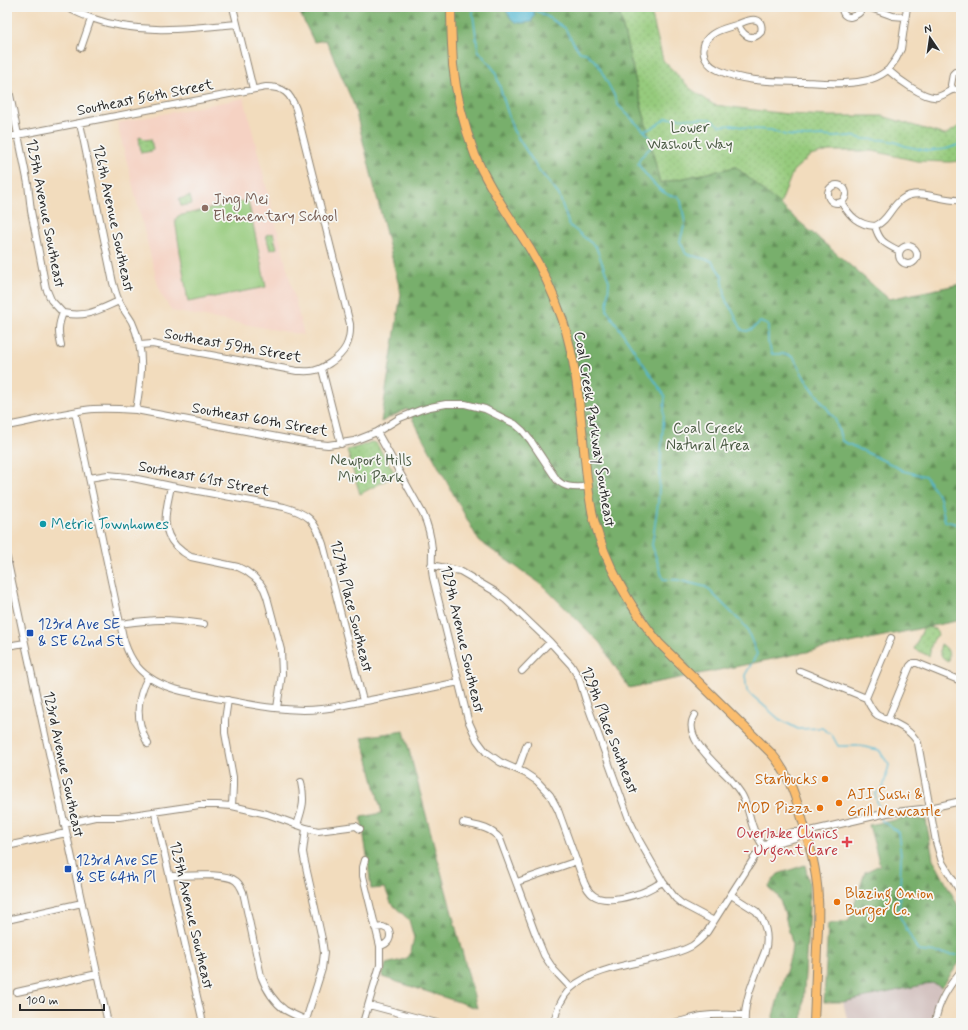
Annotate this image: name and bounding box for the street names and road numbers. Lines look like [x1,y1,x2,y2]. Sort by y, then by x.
street label: Southeast 56th Street [75,75,215,121]
street label: 125th Avenue Southeast [21,137,69,290]
street label: 126th Avenue Southeast [88,143,139,294]
street label: Southeast 59th Street [162,324,303,368]
street label: Coal Creek Parkway Southeast [569,330,619,529]
street label: Southeast 60th Street [190,398,329,442]
street label: Southeast 61st Street [137,456,271,502]
street label: 127th Place Southeast [325,538,377,675]
street label: 129th Avenue Southeast [435,564,489,715]
street label: 129th Place Southeast [576,664,643,797]
street label: 123rd Avenue Southeast [38,689,88,840]
street label: 125th Avenue Southeast [164,839,218,992]

